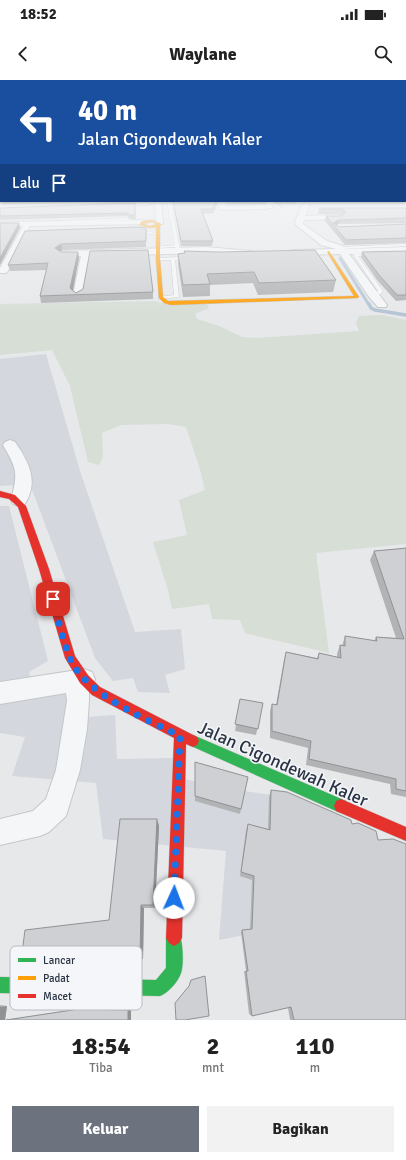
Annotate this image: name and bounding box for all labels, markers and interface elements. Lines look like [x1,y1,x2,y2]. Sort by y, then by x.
text: 18:52 [20,5,57,23]
icon: back [12,43,34,65]
text: Waylane [169,43,237,65]
icon: search [372,43,394,65]
text: 40 m [78,94,137,128]
icon: left [12,96,64,148]
text: Jalan Cigondewah Kaler [78,128,262,150]
icon: arrive [48,172,70,194]
text: Lalu [12,174,40,192]
pin [36,582,70,616]
icon: arrive [42,588,64,610]
street label: Jalan Cigondewah Kaler [194,717,372,812]
position arrow [153,877,195,919]
legend [10,946,142,1010]
text: Lancar [43,954,75,967]
text: Padat [43,972,70,985]
text: Macet [43,990,72,1003]
text: 18:54 [72,1031,130,1061]
text: 2 [207,1031,219,1061]
text: 110 [296,1031,334,1061]
text: Tiba [89,1060,113,1076]
text: mnt [202,1060,224,1076]
text: m [310,1060,320,1076]
button: Keluar [12,1106,199,1152]
button: Bagikan [207,1106,394,1152]

